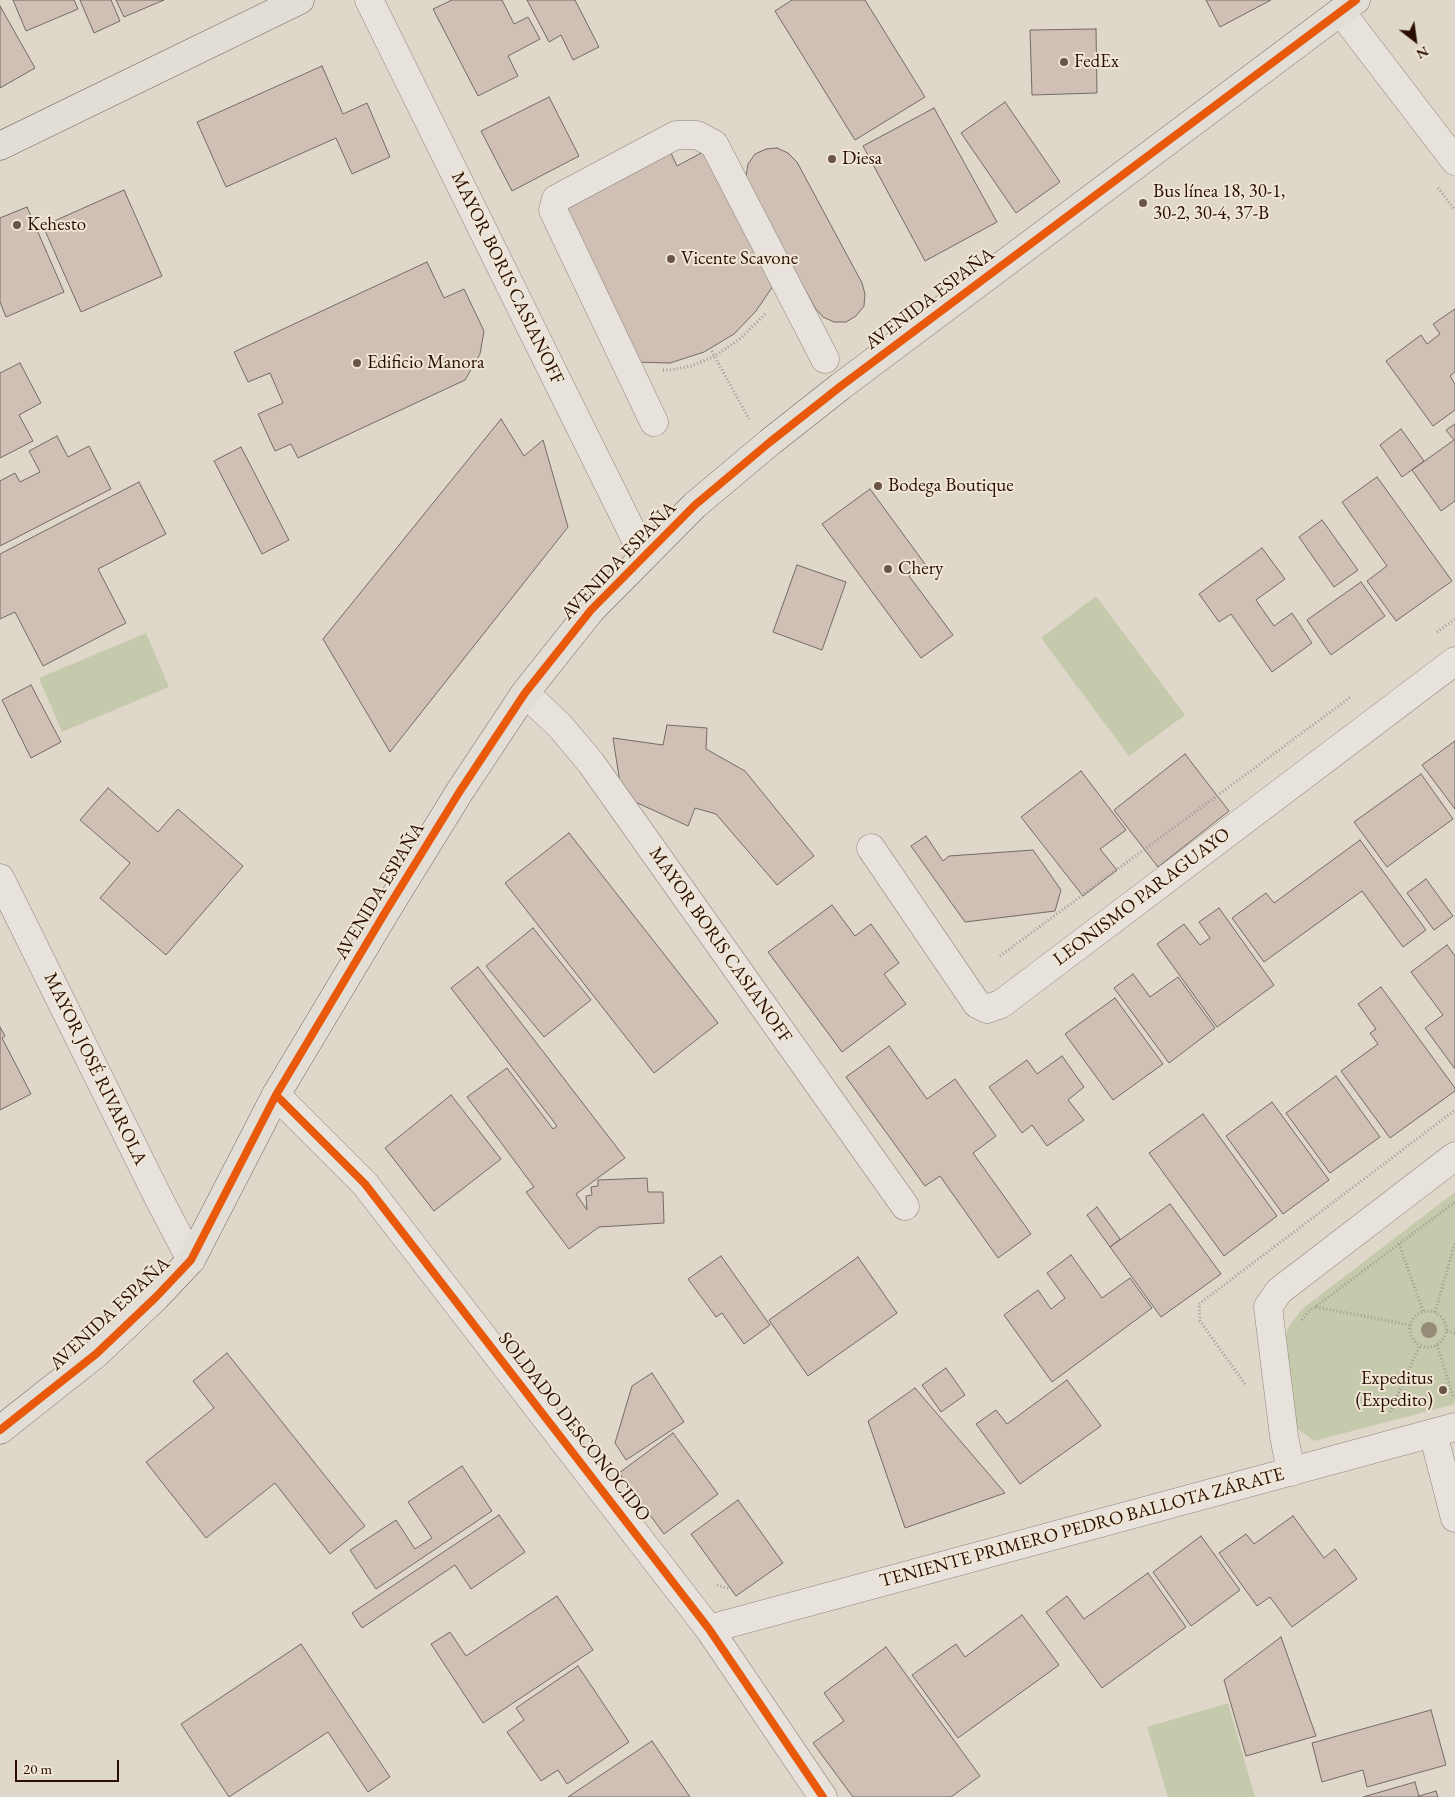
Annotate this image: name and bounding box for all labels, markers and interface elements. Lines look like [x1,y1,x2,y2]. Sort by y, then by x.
north arrow [1390,15,1440,65]
text: N [1413,42,1432,64]
place label: FedEx [1074,51,1119,73]
marker: FedEx [1058,56,1070,68]
place label: Diesa [842,148,882,170]
marker: Diesa [826,153,838,165]
street label: MAYOR BORIS CASIANOFF [446,168,568,388]
place label: Bus línea 18, 30-1, 30-2, 30-4, 37-B [1153,181,1285,225]
marker: Bus línea 18, 30-1, 30-2, 30-4, 37-B [1137,197,1149,209]
place label: Kehesto [27,214,86,236]
marker: Kehesto [11,219,23,231]
street label: AVENIDA ESPAÑA [861,243,999,355]
place label: Vicente Scavone [681,248,798,270]
marker: Vicente Scavone [665,253,677,265]
place label: Edificio Manora [367,352,485,374]
marker: Edificio Manora [351,357,363,369]
place label: Bodega Boutique [888,475,1014,497]
marker: Bodega Boutique [872,480,884,492]
street label: AVENIDA ESPAÑA [557,497,681,625]
place label: Chery [898,558,943,580]
marker: Chery [882,563,894,575]
street label: AVENIDA ESPAÑA [330,818,430,964]
street label: LEONISMO PARAGUAYO [1049,823,1235,971]
street label: MAYOR BORIS CASIANOFF [644,843,796,1047]
street label: MAYOR JOSÉ RIVAROLA [38,969,152,1169]
street label: AVENIDA ESPAÑA [45,1253,175,1375]
street label: SOLDADO DESCONOCIDO [493,1328,655,1526]
place label: Expeditus (Expedito) [1355,1368,1433,1412]
marker: Expeditus (Expedito) [1437,1384,1449,1396]
street label: TENIENTE PRIMERO PEDRO BALLOTA ZÁRATE [877,1463,1287,1593]
scale bar [18,1750,121,1782]
text: 20 m [23,1759,52,1778]

